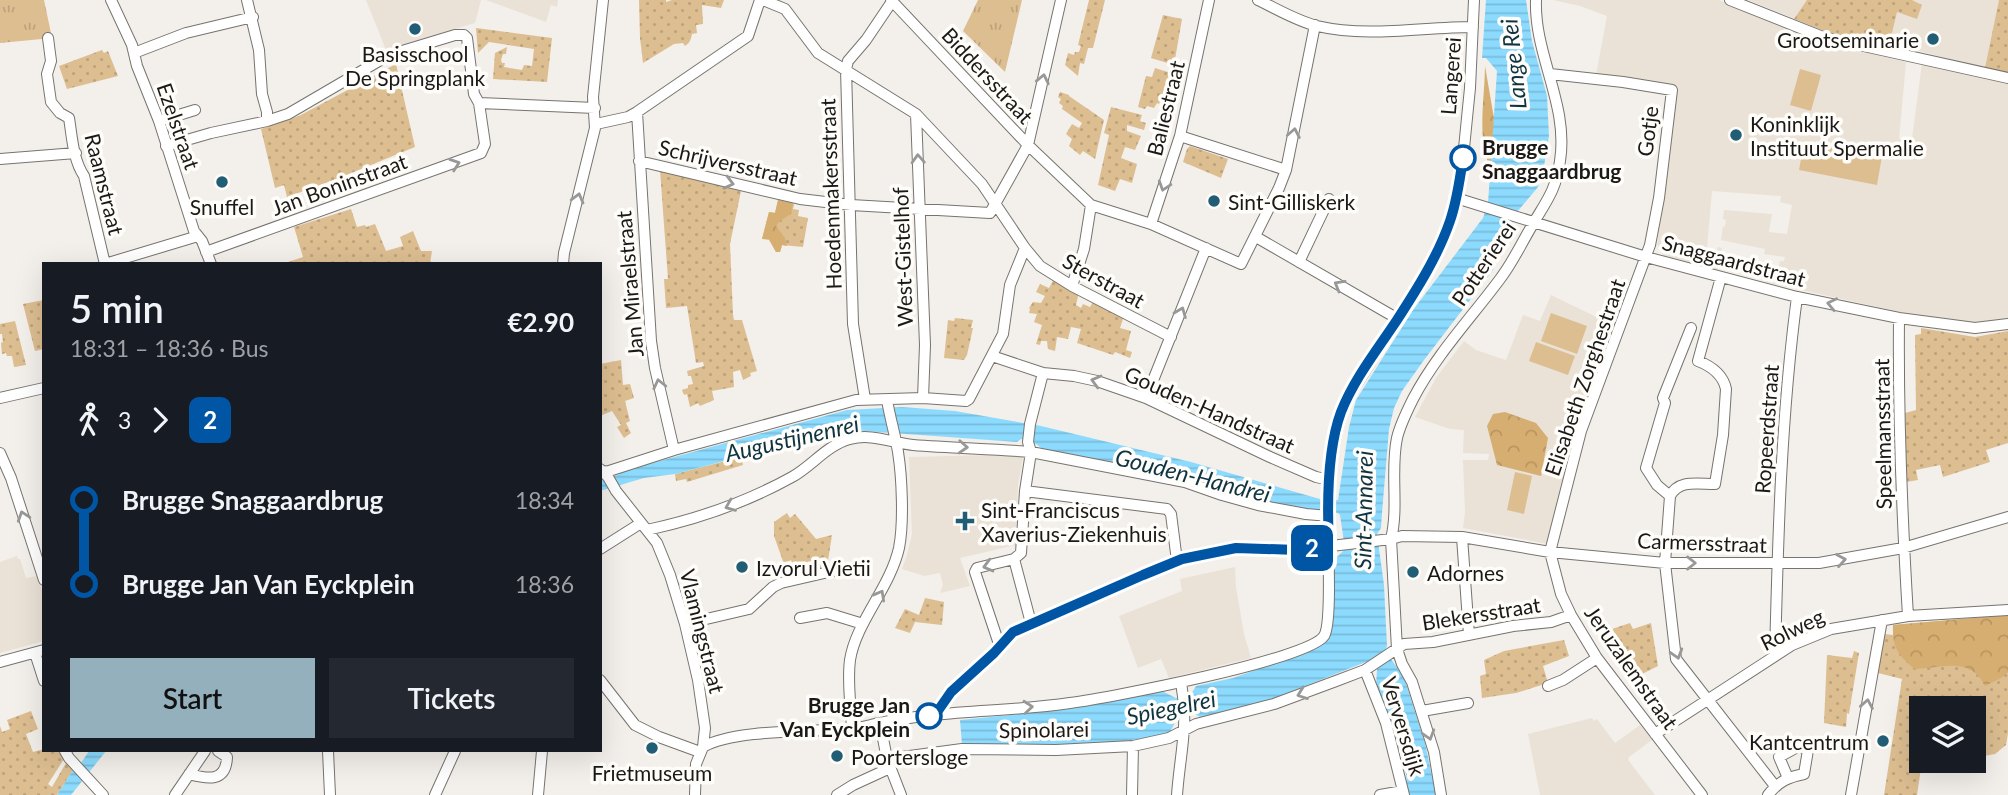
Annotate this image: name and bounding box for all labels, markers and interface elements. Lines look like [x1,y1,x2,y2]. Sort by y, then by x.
water label: Lange Rei [1494,17,1532,111]
marker: Basisschool De Springplank [407,21,423,37]
street label: Biddersstraat [937,22,1039,128]
place label: Grootseminarie [1777,27,1919,52]
marker: Grootseminarie [1925,31,1941,47]
street label: Langerei [1435,36,1465,116]
place label: Basisschool De Springplank [345,41,485,90]
street label: Baliestraat [1141,57,1189,158]
one-way arrow [1035,73,1050,85]
street label: Ezelstraat [153,79,206,173]
street label: Hoedenmakersstraat [814,98,846,290]
street label: Gotje [1632,104,1662,158]
place label: Koninklijk Instituut Spermalie [1750,111,1924,160]
one-way arrow [1285,127,1300,139]
marker: Koninklijk Instituut Spermalie [1728,127,1744,143]
street label: Raamstraat [80,131,130,238]
street label: Schrijversstraat [656,134,800,190]
place label: Brugge Snaggaardbrug [1482,134,1621,183]
marker: Brugge Snaggaardbrug [1450,145,1476,171]
street label: Jan Boninstraat [268,148,411,220]
one-way arrow [910,153,925,164]
one-way arrow [449,158,461,172]
marker: Snuffel [214,174,230,190]
one-way arrow [723,175,735,189]
one-way arrow [1158,179,1172,191]
street label: West-Gistelhof [887,186,917,327]
place label: Sint-Gilliskerk [1228,189,1355,214]
one-way arrow [570,192,584,204]
marker: Sint-Gilliskerk [1206,193,1222,209]
place label: Snuffel [190,194,254,219]
street label: Jan Miraelstraat [610,209,648,358]
street label: Potterierei [1446,216,1520,310]
street label: Snaggaardstraat [1660,229,1809,291]
street label: Sterstraat [1059,247,1150,313]
street label: Elisabeth Zorghestraat [1539,275,1630,479]
one-way arrow [1333,280,1346,293]
text: 5 min [70,285,164,331]
one-way arrow [1826,298,1838,313]
text: €2.90 [508,306,574,338]
one-way arrow [1172,307,1186,319]
text: 18:31 – 18:36 · Bus [70,334,269,362]
street label: Speelmansstraat [1868,358,1896,510]
street label: Gouden-Handstraat [1121,360,1299,458]
street label: Ropeerdstraat [1749,363,1783,495]
one-way arrow [1090,375,1102,389]
one-way arrow [653,378,667,390]
icon: walk [70,401,108,439]
icon: forward [141,401,179,439]
text: 2 [203,405,217,434]
text: 3 [118,406,131,434]
water label: Augustijnenrei [721,409,862,467]
one-way arrow [958,440,969,455]
water label: Gouden-Handrei [1113,442,1273,508]
water label: Sint-Annarei [1348,450,1378,570]
text: Brugge Snaggaardbrug [122,484,383,516]
text: 18:34 [515,486,574,514]
one-way arrow [724,497,736,511]
place label: Sint-Franciscus Xaverius-Ziekenhuis [981,497,1167,546]
one-way arrow [16,511,31,523]
marker: Sint-Franciscus Xaverius-Ziekenhuis [955,511,975,531]
line badge: 2 [1289,525,1335,571]
street label: Carmersstraat [1637,527,1768,557]
text: 2 [1305,533,1319,562]
one-way arrow [1835,553,1847,568]
place label: Izvorul Vietii [756,555,871,580]
one-way arrow [1686,555,1697,571]
one-way arrow [982,557,994,572]
marker: Izvorul Vietii [734,559,750,575]
place label: Adornes [1427,560,1504,585]
marker: Adornes [1405,564,1421,580]
street label: Vlamingstraat [676,566,731,696]
text: Brugge Jan Van Eyckplein [122,568,415,600]
text: 18:36 [515,570,574,598]
one-way arrow [872,590,885,602]
street label: Blekersstraat [1420,591,1542,635]
street label: Jeruzalemstraat [1580,601,1684,734]
street label: Rolweg [1756,603,1828,655]
one-way arrow [1669,648,1683,660]
button: Start [70,658,315,738]
button: Tickets [329,658,574,738]
street label: Verversdijk [1377,673,1431,779]
water label: Spiegelrei [1124,684,1218,730]
one-way arrow [1296,686,1308,700]
place label: Brugge Jan Van Eyckplein [779,692,910,741]
map controls [1909,696,1986,773]
button: layers [1909,696,1986,773]
one-way arrow [1859,698,1874,710]
one-way arrow [1022,700,1033,715]
marker: Brugge Jan Van Eyckplein [916,703,942,729]
street label: Spinolarei [999,716,1089,742]
one-way arrow [1421,729,1436,741]
place label: Kantcentrum [1749,729,1869,754]
marker: Kantcentrum [1875,733,1891,749]
marker: Frietmuseum [644,740,660,756]
place label: Poortersloge [851,744,968,769]
marker: Poortersloge [829,748,845,764]
place label: Frietmuseum [592,760,712,785]

